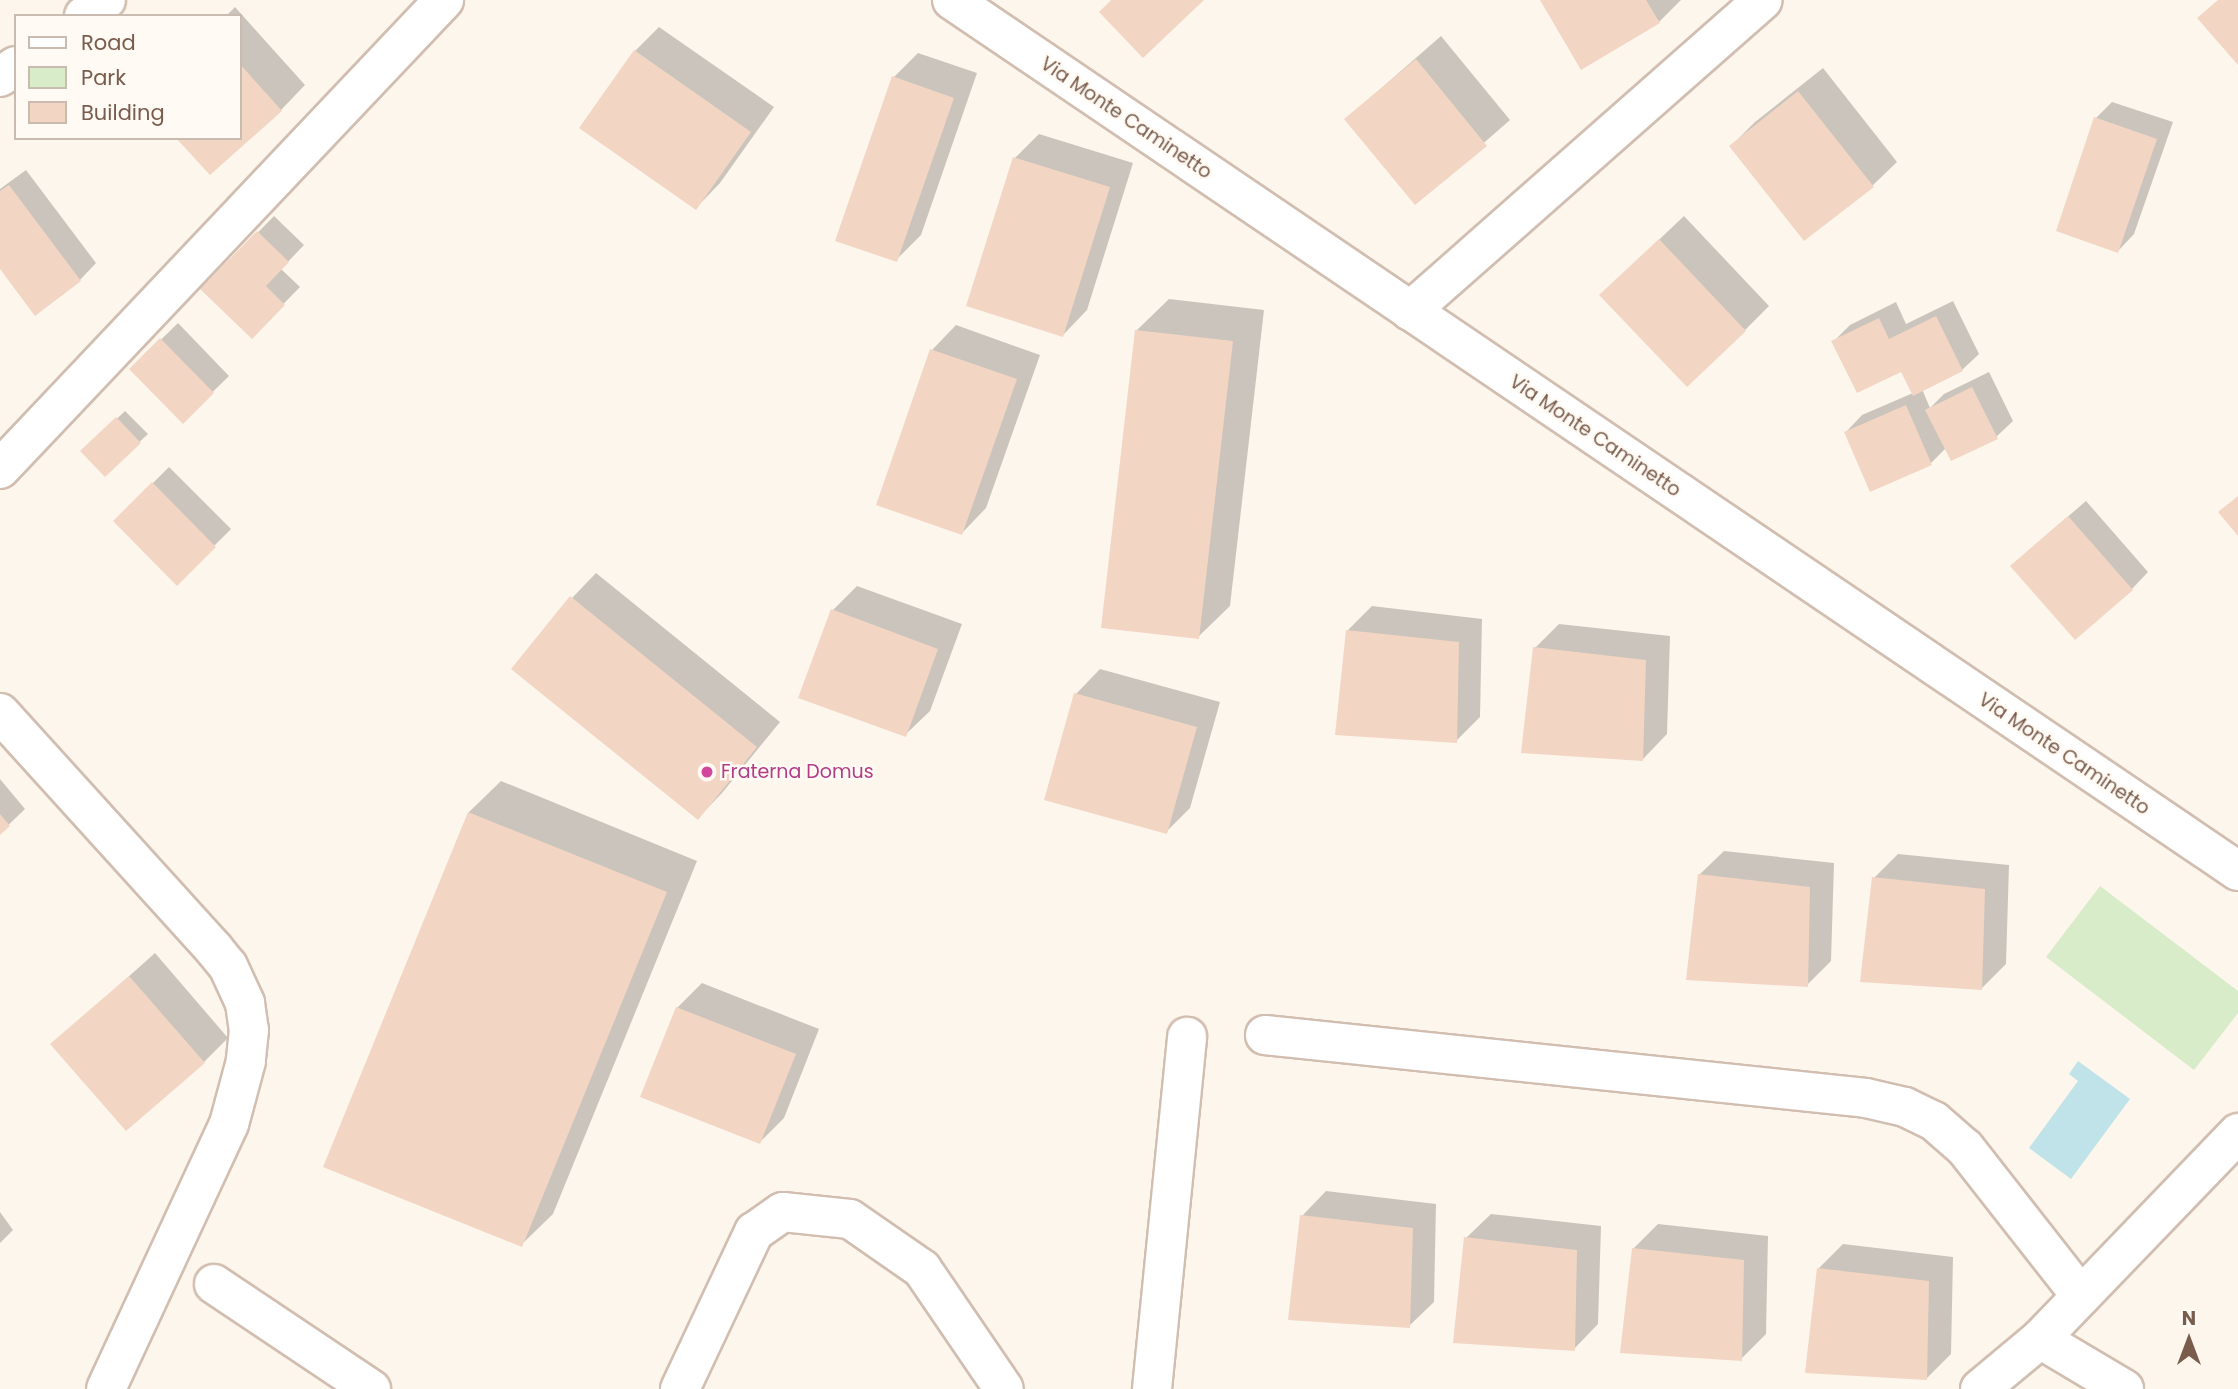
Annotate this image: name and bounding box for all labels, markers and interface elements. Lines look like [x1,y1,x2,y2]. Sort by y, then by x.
legend [14,14,242,140]
text: Road [81,28,136,57]
street label: Via Monte Caminetto [1036,52,1216,184]
text: Park [81,63,126,92]
text: Building [81,98,165,127]
street label: Via Monte Caminetto [1505,370,1685,502]
street label: Via Monte Caminetto [1974,688,2154,820]
place label: Fraterna Domus [721,761,874,783]
marker: Fraterna Domus [699,764,715,780]
north arrow [2154,1305,2224,1375]
text: N [2182,1305,2196,1332]

